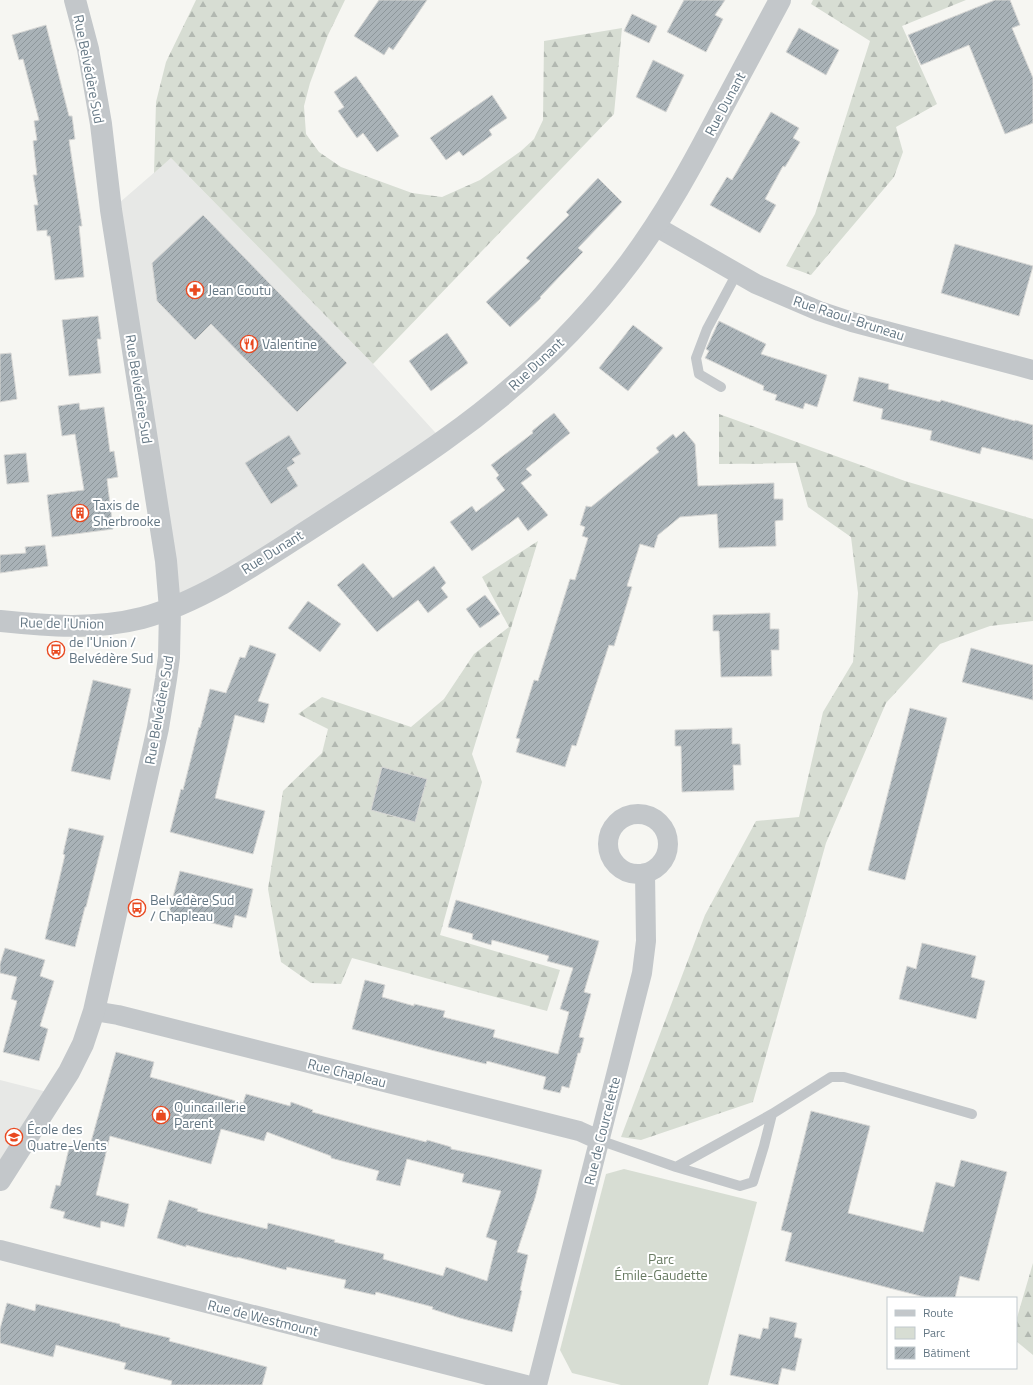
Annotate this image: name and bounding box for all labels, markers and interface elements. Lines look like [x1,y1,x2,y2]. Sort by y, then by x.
street label: Rue Belvédère Sud [69,13,110,125]
street label: Rue Dunant [699,68,750,139]
place label: Jean Coutu [208,279,271,300]
pharmacy icon: Jean Coutu [185,280,205,300]
street label: Rue Raoul-Bruneau [791,290,908,345]
street label: Rue Dunant [503,332,568,395]
street label: Rue Belvédère Sud [120,333,159,445]
place label: Valentine [262,333,317,354]
restaurant icon: Valentine [239,334,259,354]
place label: Taxis de Sherbrooke [93,494,160,531]
building icon: Taxis de Sherbrooke [70,503,90,523]
street label: Rue Dunant [237,524,307,579]
street label: Rue de l'Union [20,611,104,634]
place label: de l'Union / Belvédère Sud [69,631,153,668]
bus stop icon: de l'Union / Belvédère Sud [46,640,66,660]
street label: Rue Belvédère Sud [139,654,178,766]
place label: Belvédère Sud / Chapleau [150,889,234,926]
bus stop icon: Belvédère Sud / Chapleau [127,898,147,918]
street label: Rue Chapleau [306,1053,389,1092]
street label: Rue de Courcelette [578,1074,625,1187]
place label: Quincaillerie Parent [174,1096,246,1133]
shop icon: Quincaillerie Parent [151,1105,171,1125]
place label: École des Quatre-Vents [27,1118,107,1155]
school or university icon: École des Quatre-Vents [4,1127,24,1147]
park label: Parc Émile-Gaudette [614,1248,708,1285]
street label: Rue de Westmount [206,1294,321,1341]
legend [887,1297,1017,1369]
text: Route [923,1303,953,1322]
text: Parc [923,1323,945,1342]
text: Bâtiment [923,1343,971,1362]

